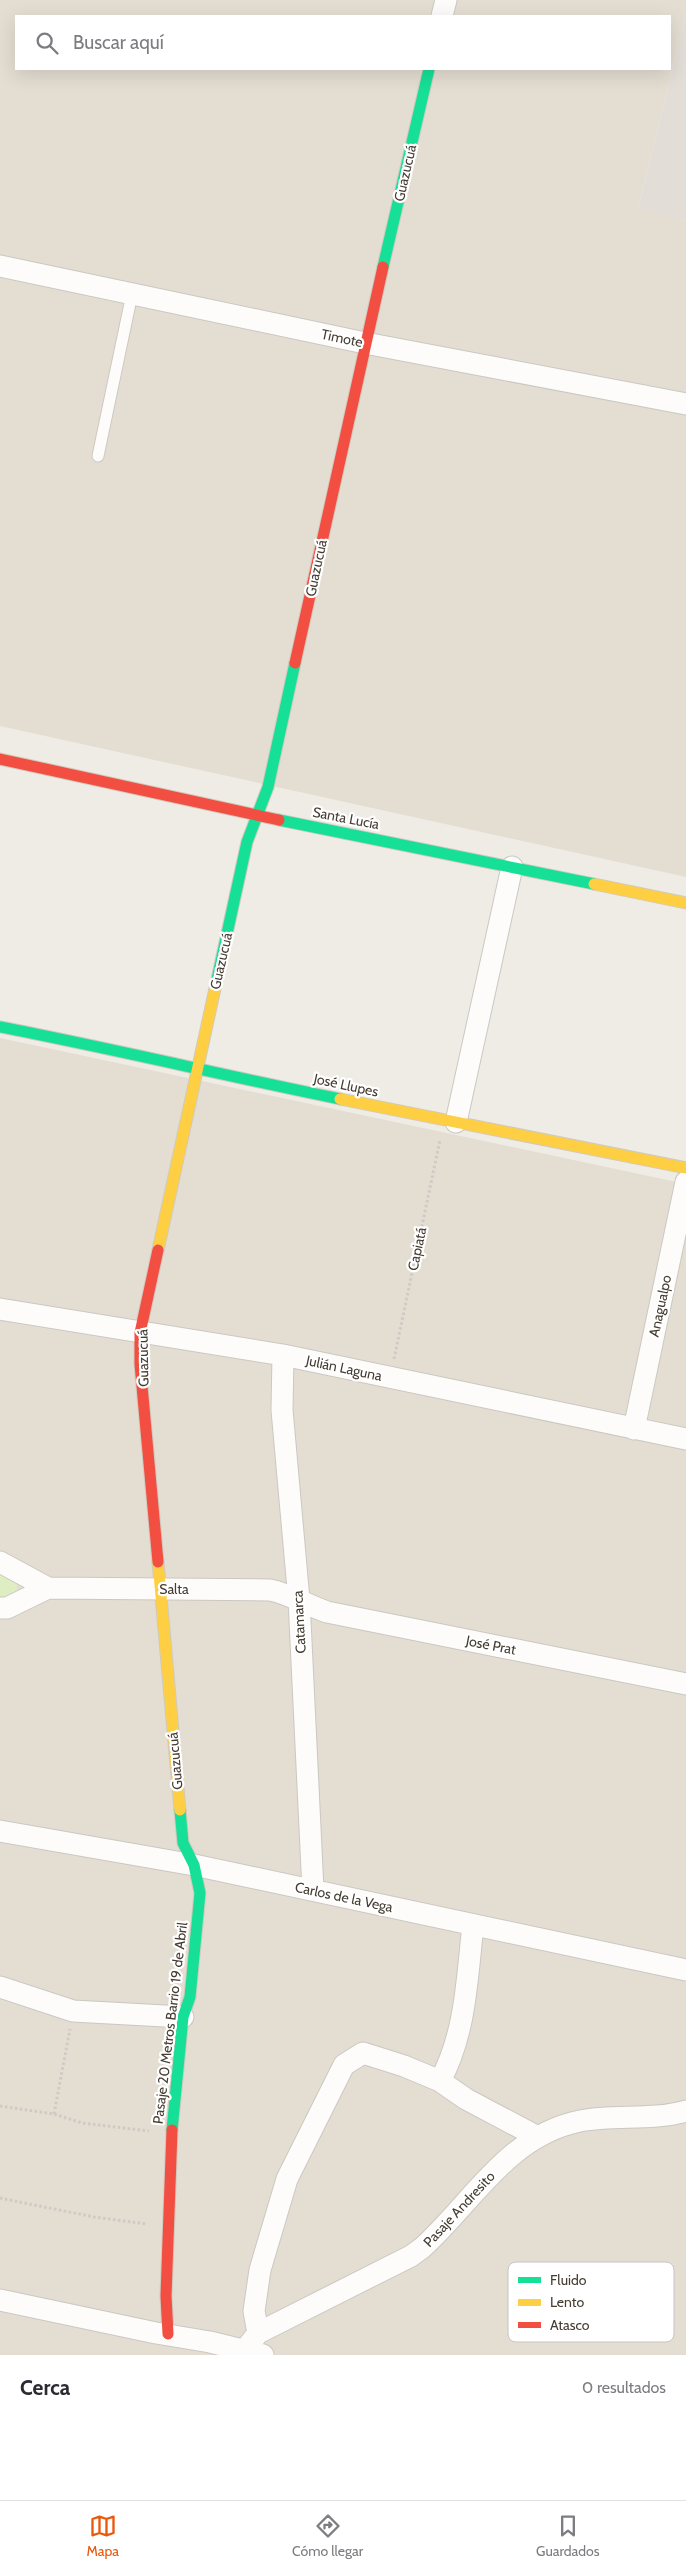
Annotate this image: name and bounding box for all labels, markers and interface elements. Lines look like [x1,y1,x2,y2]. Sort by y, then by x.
search box [15,15,671,70]
icon: search [33,29,61,57]
text: Buscar aquí [73,31,164,54]
street label: Guazucuá [390,143,420,203]
street label: Timote [320,325,364,351]
street label: Guazucuá [301,538,331,598]
street label: Santa Lucía [311,803,381,833]
street label: Guazucuá [206,931,236,991]
street label: José Llupes [311,1069,380,1101]
street label: Capiatá [404,1225,430,1272]
street label: Anagualpo [645,1273,675,1339]
street label: Guazucuá [133,1329,153,1387]
street label: Julián Laguna [303,1351,384,1385]
street label: Salta [159,1580,189,1598]
street label: Catamarca [288,1590,310,1654]
street label: José Prat [463,1631,518,1659]
street label: Guazucuá [163,1731,186,1791]
street label: Carlos de la Vega [293,1878,395,1916]
street label: Pasaje 20 Metros Barrio 19 de Abril [149,1920,191,2125]
street label: Pasaje Andresito [419,2167,499,2251]
legend [508,2262,674,2342]
text: Fluido [550,2271,587,2289]
text: Lento [550,2293,584,2311]
text: Atasco [550,2316,590,2334]
text: Cerca [20,2375,70,2400]
text: 0 resultados [582,2378,666,2397]
tab: Mapa [87,2512,119,2560]
tab: Cómo llegar [292,2512,363,2560]
tab: Guardados [536,2512,599,2560]

